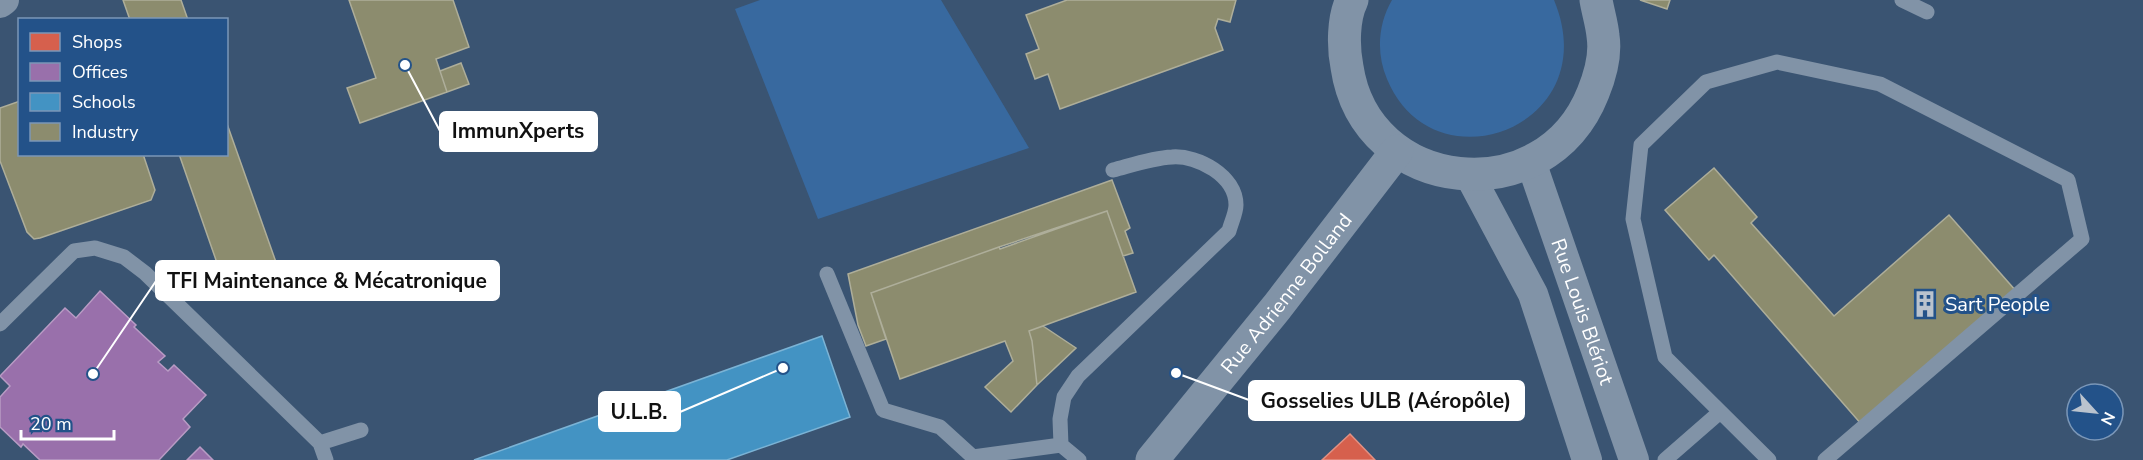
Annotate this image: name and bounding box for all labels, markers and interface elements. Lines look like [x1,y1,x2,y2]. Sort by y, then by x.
legend [18,18,228,156]
text: Shops [72,30,122,54]
text: Offices [72,60,128,84]
text: Schools [72,90,136,114]
callout: ImmunXperts [440,112,597,151]
text: ImmunXperts [452,117,584,145]
text: Industry [72,120,139,144]
street label: Rue Adrienne Bolland [1214,207,1358,379]
street label: Rue Louis Blériot [1545,235,1621,389]
callout: TFI Maintenance & Mécatronique [156,261,499,300]
text: TFI Maintenance & Mécatronique [167,267,487,295]
building icon: Sart People [1910,289,1940,319]
place label: Sart People [1945,291,2050,318]
callout: Gosselies ULB (Aéropôle) [1249,381,1524,420]
north arrow [2065,382,2125,442]
text: Gosselies ULB (Aéropôle) [1261,387,1511,415]
callout: U.L.B. [599,392,680,431]
text: U.L.B. [610,398,668,426]
scale bar [21,403,114,441]
text: N [2095,408,2120,429]
text: 20 m [30,412,72,436]

